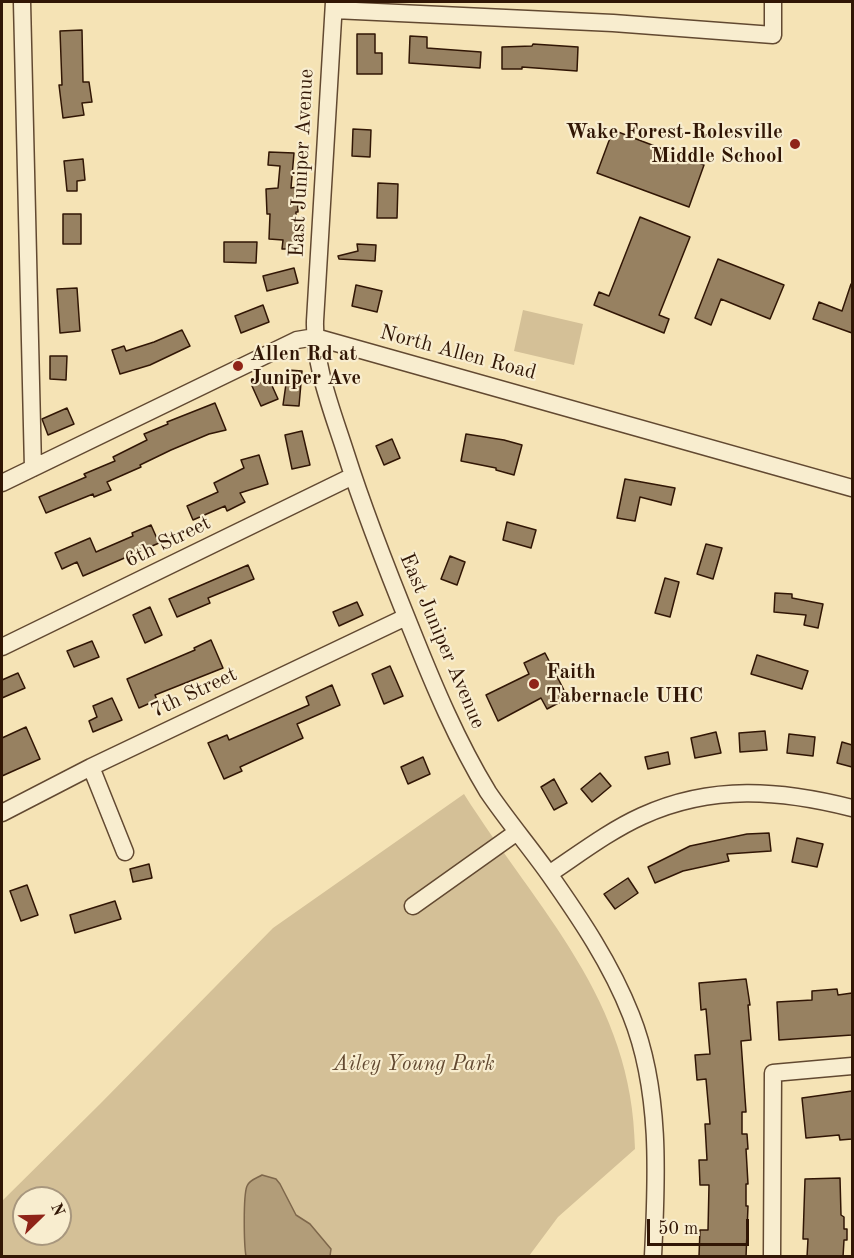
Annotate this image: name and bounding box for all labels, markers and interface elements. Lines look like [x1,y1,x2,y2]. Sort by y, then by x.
street label: East Juniper Avenue [284,68,320,258]
place label: Wake Forest-Rolesville Middle School [565,119,783,169]
marker: Wake Forest-Rolesville Middle School [788,137,802,151]
street label: North Allen Road [377,320,539,386]
place label: Allen Rd at Juniper Ave [250,341,361,391]
marker: Allen Rd at Juniper Ave [231,359,245,373]
street label: 6th Street [121,510,215,574]
street label: East Juniper Avenue [394,549,490,733]
place label: Faith Tabernacle UHC [546,659,703,709]
street label: 7th Street [147,662,241,724]
marker: Faith Tabernacle UHC [527,677,541,691]
park label: Ailey Young Park [333,1051,495,1077]
north arrow [12,1186,72,1246]
text: N [47,1201,66,1218]
scale bar [650,1207,752,1245]
text: 50 m [658,1220,698,1238]

